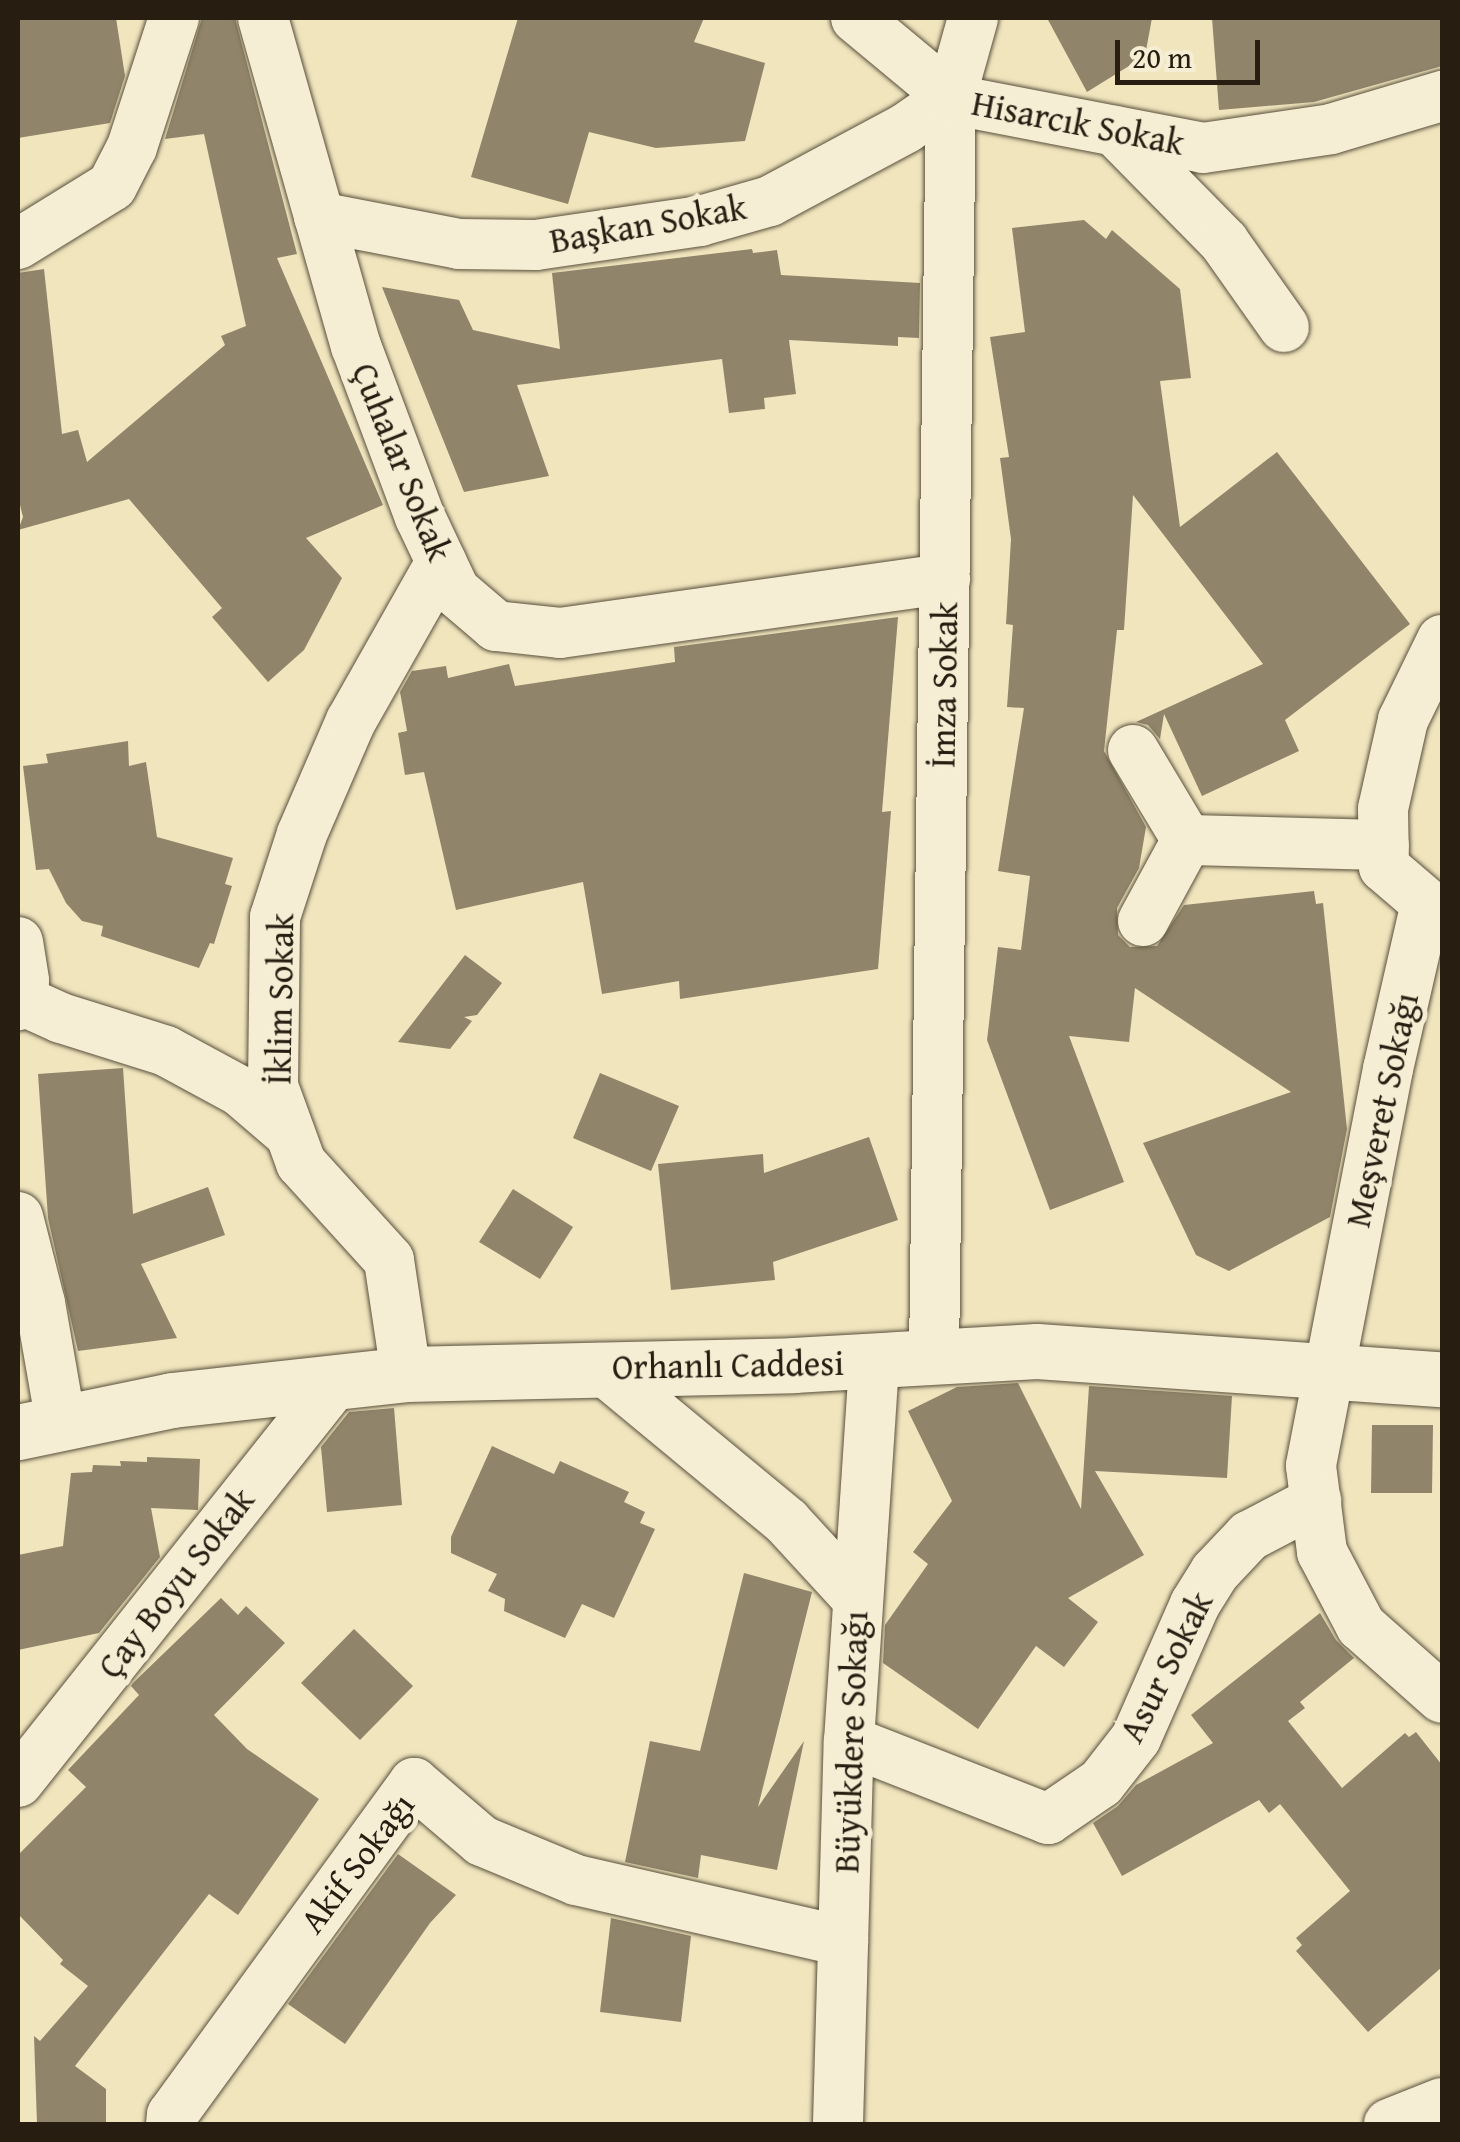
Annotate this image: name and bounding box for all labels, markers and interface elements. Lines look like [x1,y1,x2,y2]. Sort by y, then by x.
scale bar [1120,20,1265,82]
text: 20 m [1132,35,1192,79]
street label: Hisarcık Sokak [968,82,1188,164]
street label: Başkan Sokak [546,186,750,262]
street label: Çuhalar Sokak [343,357,461,567]
street label: İmza Sokak [922,602,966,768]
street label: İklim Sokak [258,913,302,1085]
street label: Meşveret Sokağı [1337,989,1427,1231]
street label: Orhanlı Caddesi [612,1342,844,1388]
street label: Çay Boyu Sokak [89,1480,263,1686]
street label: Asur Sokak [1110,1585,1222,1749]
street label: Büyükdere Sokağı [825,1610,877,1874]
street label: Akif Sokağı [291,1785,423,1941]

